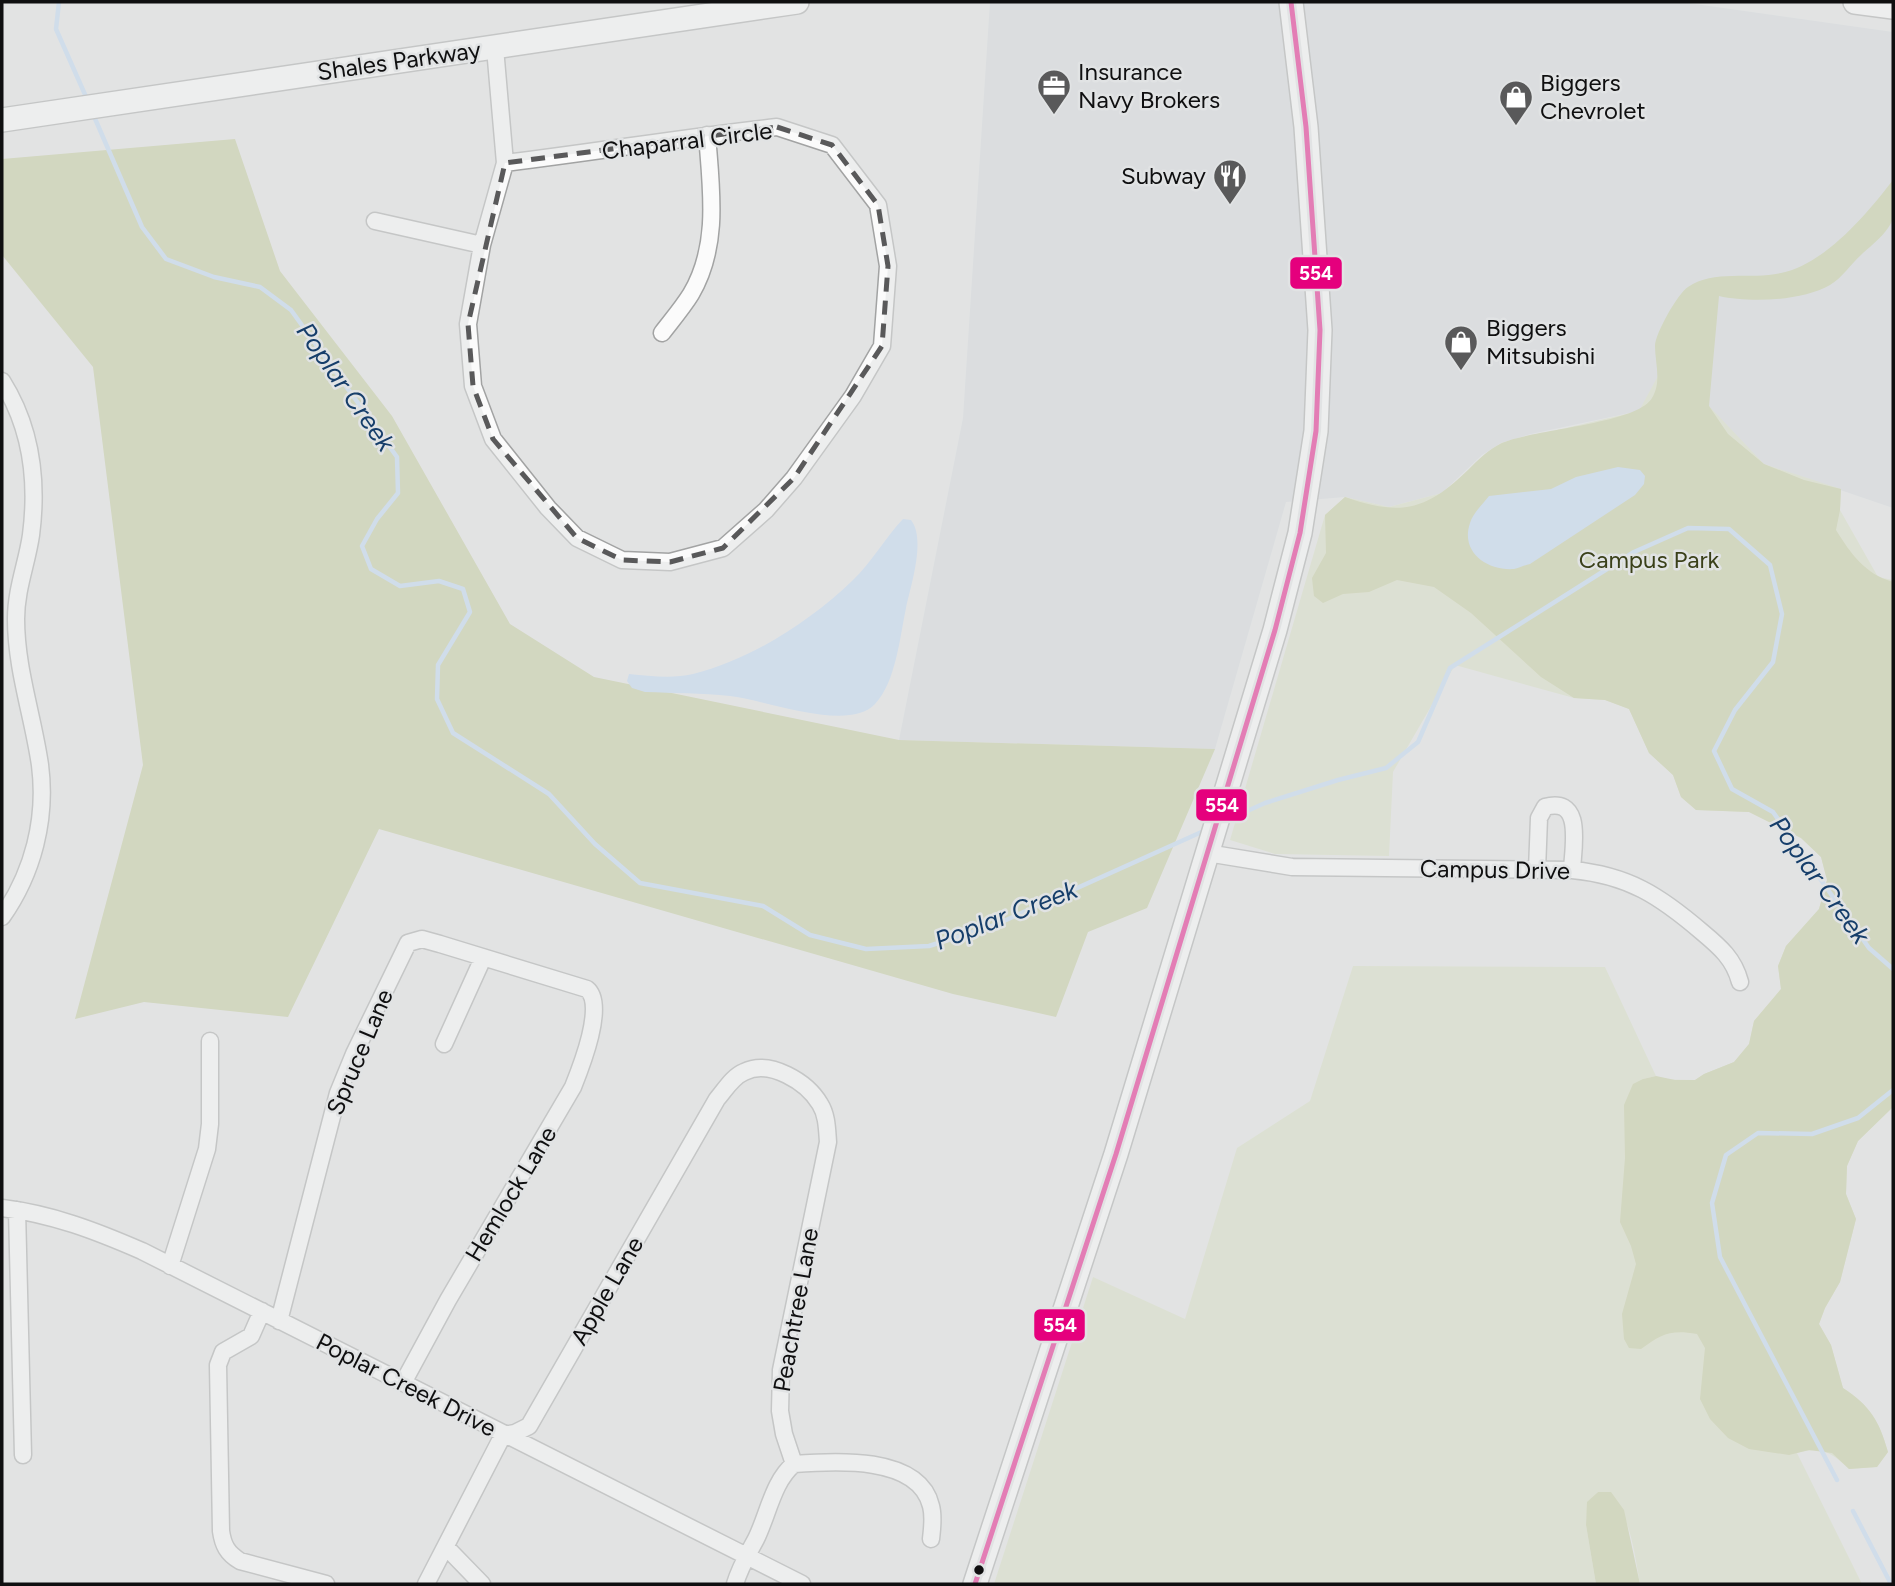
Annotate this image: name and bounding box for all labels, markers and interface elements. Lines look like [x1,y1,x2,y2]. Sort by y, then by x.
street label: Shales Parkway [315,35,483,86]
place label: Insurance Navy Brokers [1078,57,1220,114]
office icon: Insurance Navy Brokers [1035,67,1073,116]
place label: Biggers Chevrolet [1540,68,1645,125]
shop icon: Biggers Chevrolet [1497,78,1535,127]
street label: Chaparral Circle [600,116,774,165]
restaurant icon: Subway [1211,157,1249,206]
place label: Subway [1121,161,1206,190]
line badge: 554 [1289,256,1343,290]
text: 554 [1299,262,1333,285]
place label: Biggers Mitsubishi [1486,313,1595,370]
water label: Poplar Creek [290,316,403,459]
shop icon: Biggers Mitsubishi [1442,323,1480,372]
park label: Campus Park [1579,545,1720,574]
line badge: 554 [1195,788,1248,822]
text: 554 [1205,794,1239,817]
water label: Poplar Creek [1763,810,1878,951]
street label: Campus Drive [1420,854,1570,885]
water label: Poplar Creek [930,873,1083,957]
street label: Spruce Lane [320,985,399,1119]
street label: Hemlock Lane [459,1121,562,1267]
street label: Peachtree Lane [767,1226,824,1394]
street label: Apple Lane [564,1231,649,1350]
line badge: 554 [1033,1308,1086,1342]
text: 554 [1043,1314,1077,1337]
street label: Poplar Creek Drive [311,1327,501,1442]
unlabelled marker [972,1563,986,1577]

